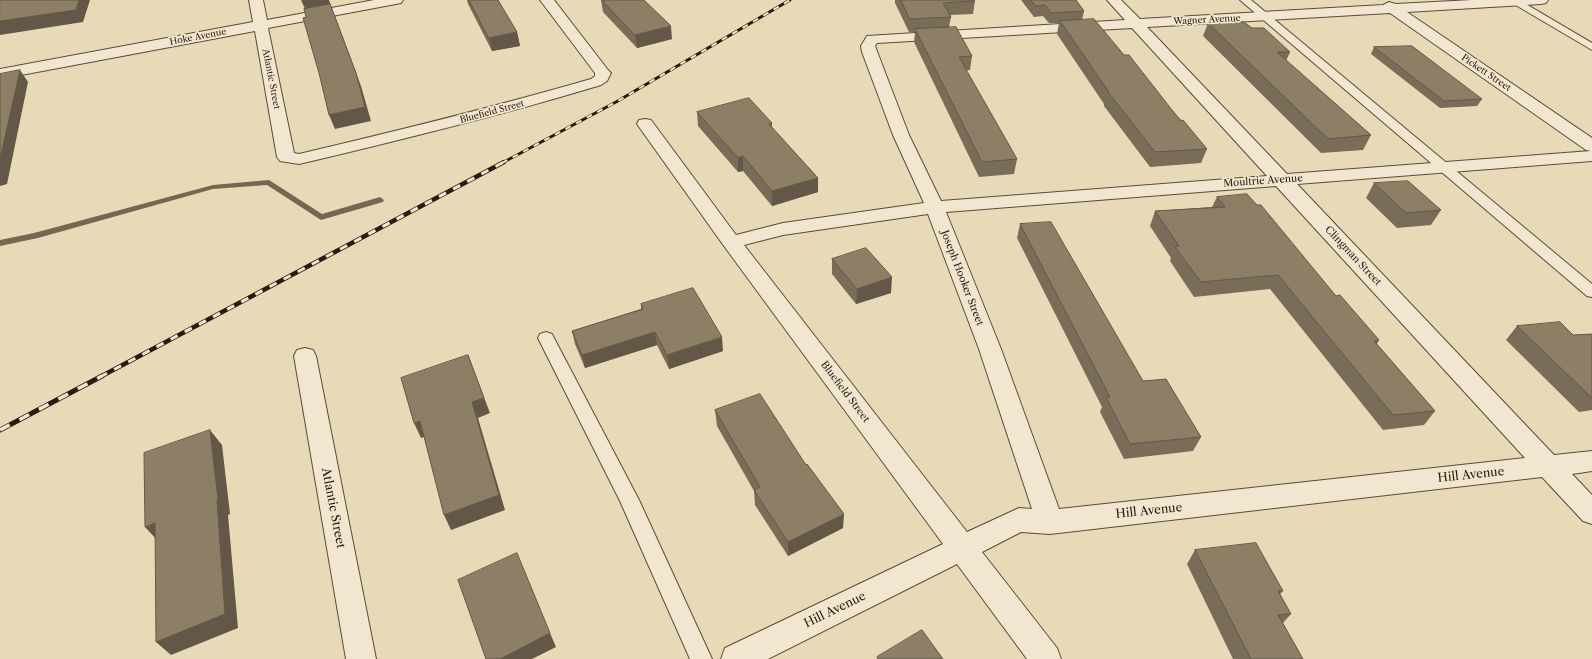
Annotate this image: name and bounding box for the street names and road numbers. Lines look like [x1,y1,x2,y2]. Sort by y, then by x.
street label: Wagner Avenue [1173,13,1241,27]
street label: Hoke Avenue [169,26,227,48]
street label: Atlantic Street [260,48,282,110]
street label: Pickett Street [1459,52,1513,94]
street label: Bluefield Street [459,98,525,126]
street label: Moultrie Avenue [1223,172,1303,190]
street label: Clingman Street [1322,224,1384,288]
street label: Joseph Hooker Street [938,229,986,327]
street label: Bluefield Street [818,359,872,425]
street label: Hill Avenue [1437,464,1505,486]
street label: Atlantic Street [318,466,348,550]
street label: Hill Avenue [1115,500,1183,522]
street label: Hill Avenue [802,589,868,631]

